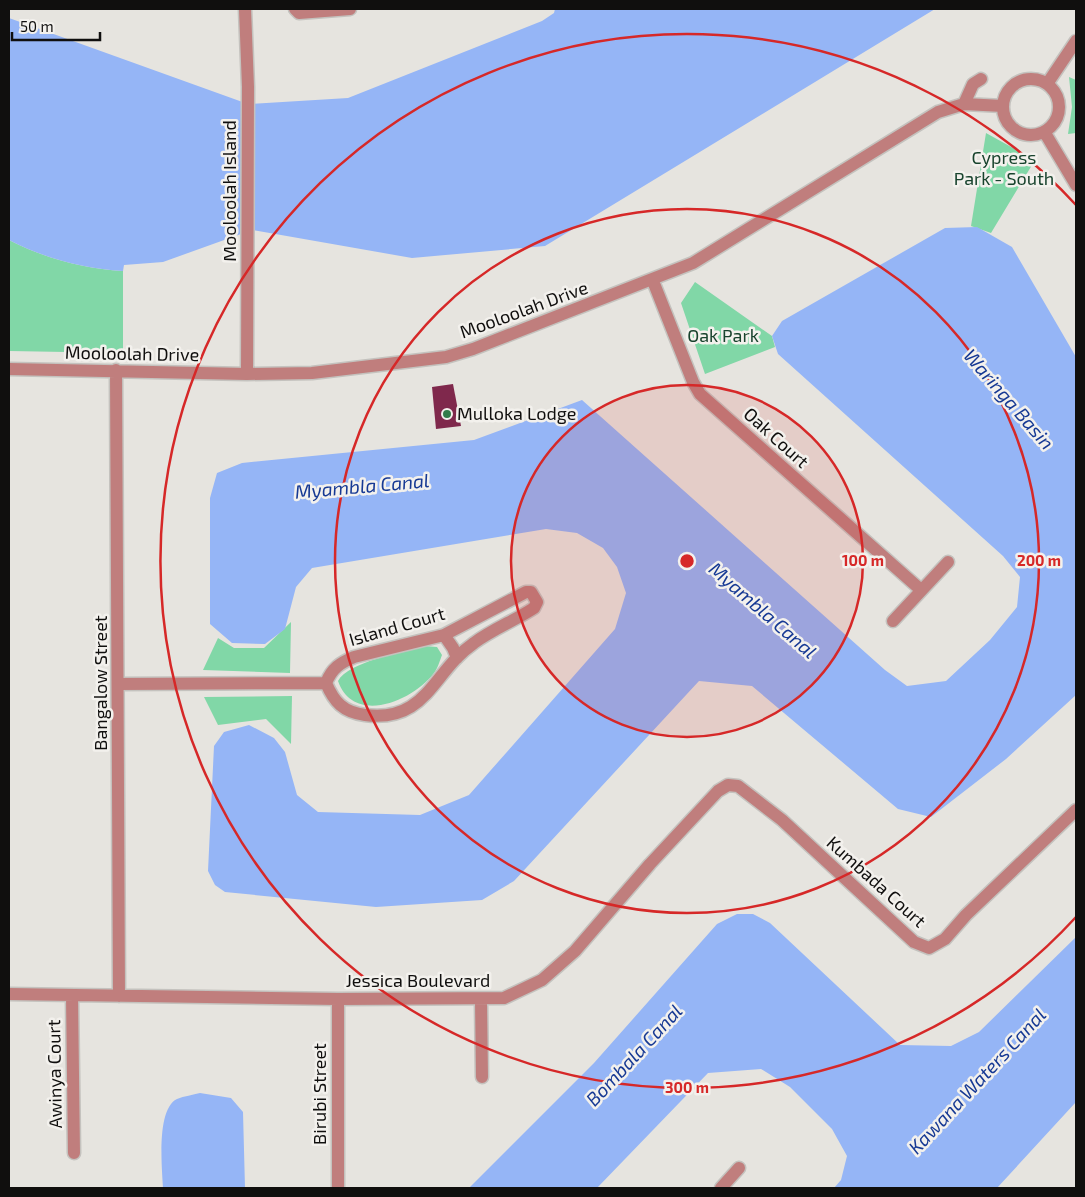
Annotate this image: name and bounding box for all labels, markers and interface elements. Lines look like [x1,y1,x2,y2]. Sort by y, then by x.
scale bar [12,10,100,42]
text: 50 m [20,17,54,35]
street label: Mooloolah Island [218,120,240,262]
park label: Cypress Park - South [954,146,1054,189]
street label: Mooloolah Drive [457,276,591,342]
park label: Oak Park [687,324,759,346]
street label: Mooloolah Drive [65,341,199,365]
water label: Waringa Basin [959,344,1059,454]
place label: Mulloka Lodge [457,402,576,424]
street label: Oak Court [740,402,814,472]
marker: Mulloka Lodge [441,408,453,420]
water label: Myambla Canal [294,468,430,504]
text: 100 m [842,551,884,569]
text: 200 m [1017,551,1061,569]
centre of rings [678,552,696,570]
water label: Myambla Canal [704,557,822,663]
street label: Island Court [346,602,447,650]
street label: Bangalow Street [89,615,111,751]
street label: Kumbada Court [823,831,931,932]
street label: Jessica Boulevard [346,969,490,991]
water label: Bombala Canal [581,999,687,1110]
water label: Kawana Waters Canal [903,1003,1050,1158]
street label: Awinya Court [42,1019,66,1129]
street label: Birubi Street [308,1043,330,1145]
text: 300 m [665,1078,709,1096]

